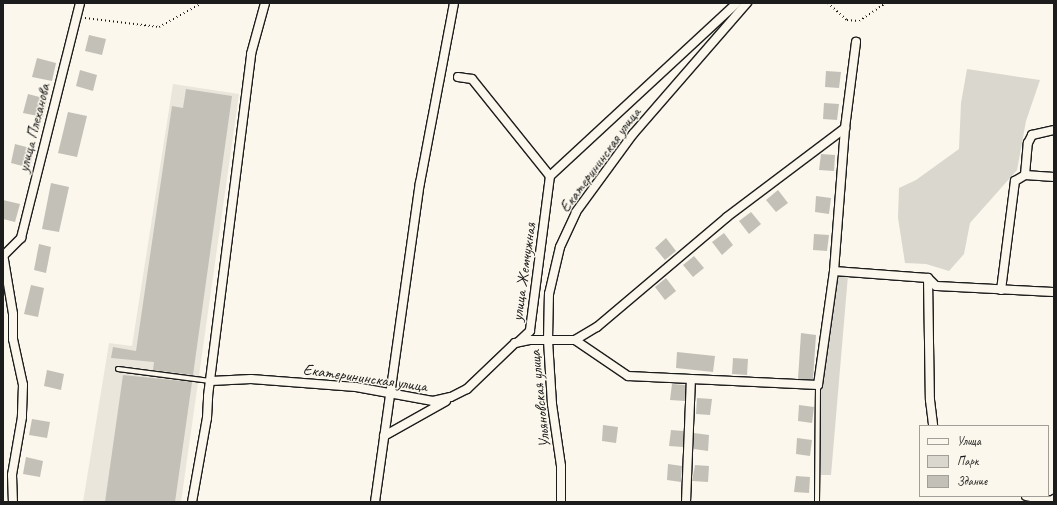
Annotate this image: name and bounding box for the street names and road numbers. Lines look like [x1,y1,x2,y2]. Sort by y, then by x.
street label: улица Плеханова [14,81,54,175]
street label: Екатерининская улица [555,104,645,216]
street label: улица Жемчужная [508,222,540,322]
street label: Ульяновская улица [525,349,555,449]
street label: Екатерининская улица [301,360,429,396]

